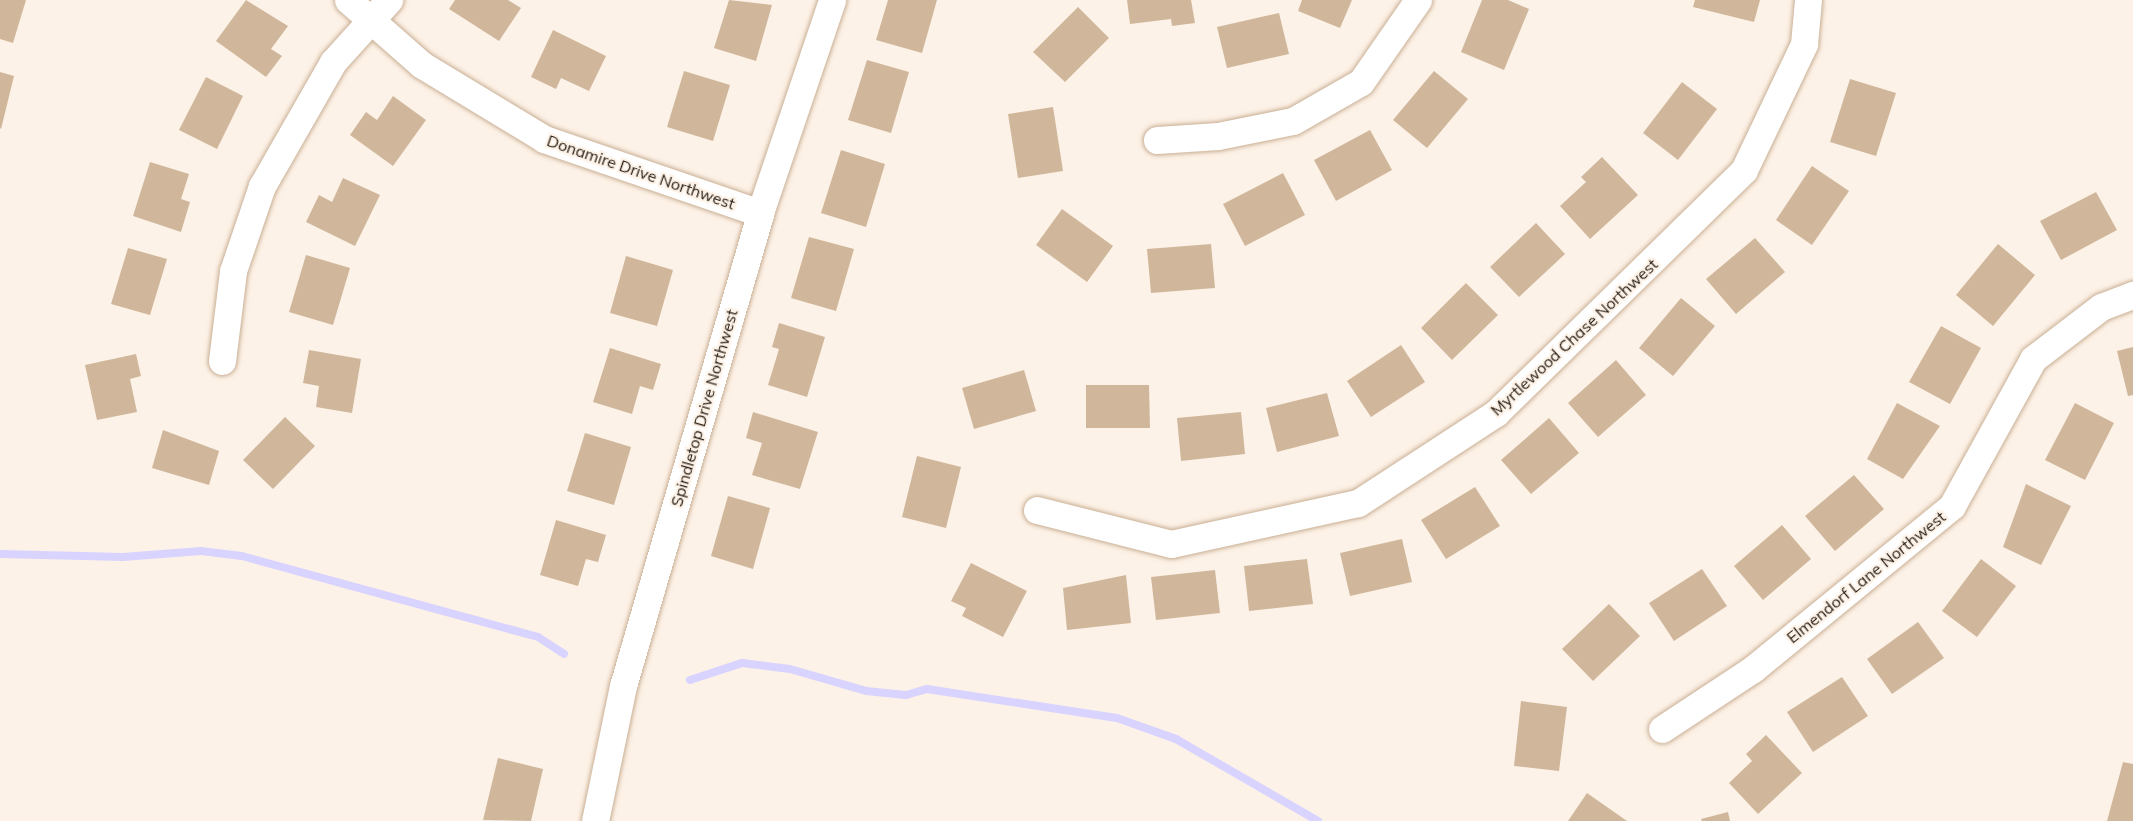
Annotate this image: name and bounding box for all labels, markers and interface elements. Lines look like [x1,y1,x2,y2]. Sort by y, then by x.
street label: Donamire Drive Northwest [545,131,737,213]
street label: Myrtlewood Chase Northwest [1487,255,1661,419]
street label: Spindletop Drive Northwest [667,307,741,509]
street label: Elmendorf Lane Northwest [1783,507,1949,647]

